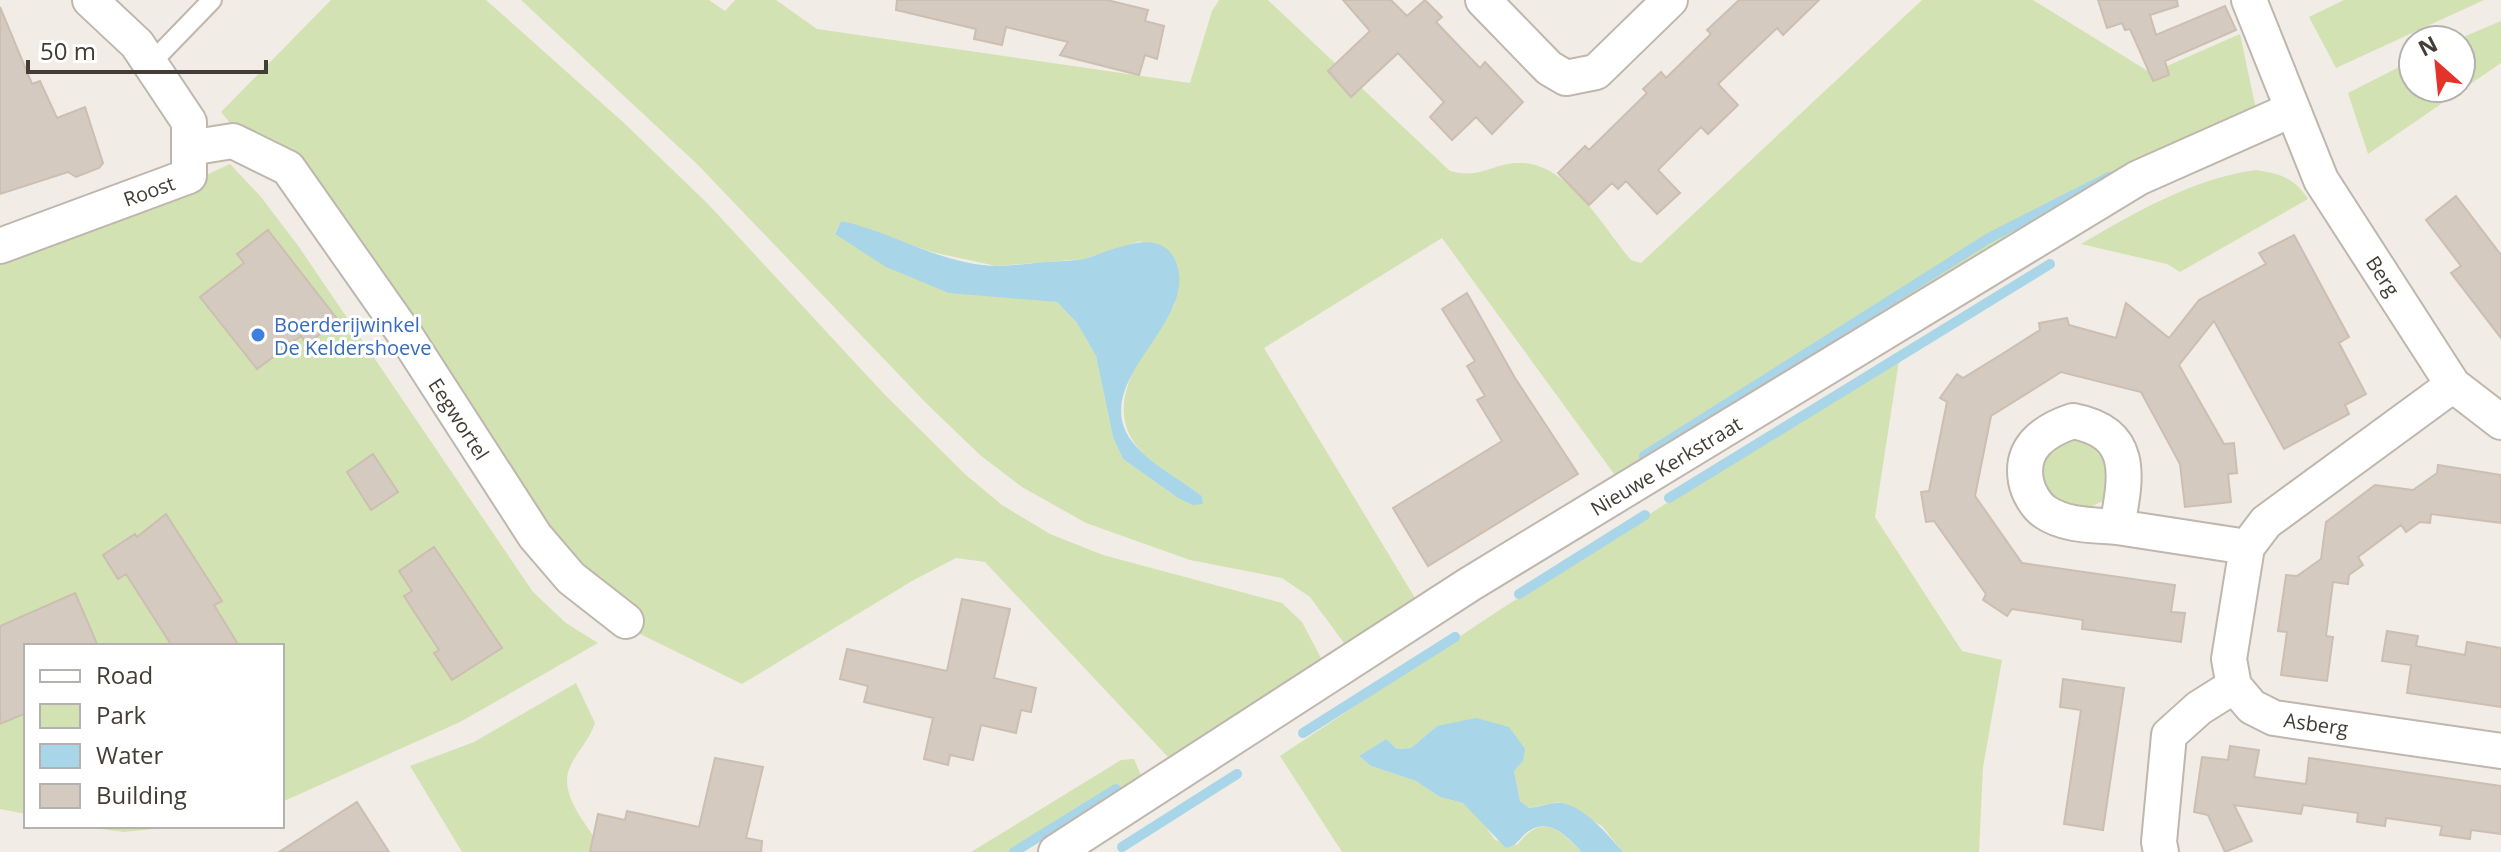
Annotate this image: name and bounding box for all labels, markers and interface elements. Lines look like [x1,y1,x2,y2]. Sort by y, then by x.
scale bar [28,24,266,74]
north arrow [2397,24,2477,104]
text: N [2413,28,2442,63]
text: 50 m [40,34,96,67]
street label: Roost [119,169,179,213]
street label: Berg [2360,251,2406,302]
place label: Boerderijwinkel De Keldershoeve [274,311,431,361]
marker: Boerderijwinkel De Keldershoeve [249,326,267,344]
street label: Eegwortel [423,373,495,465]
street label: Nieuwe Kerkstraat [1585,410,1747,522]
legend [24,644,284,828]
text: Road [96,658,153,691]
text: Park [96,698,147,731]
street label: Asberg [2282,706,2350,742]
text: Water [96,738,164,771]
text: Building [96,778,187,811]

